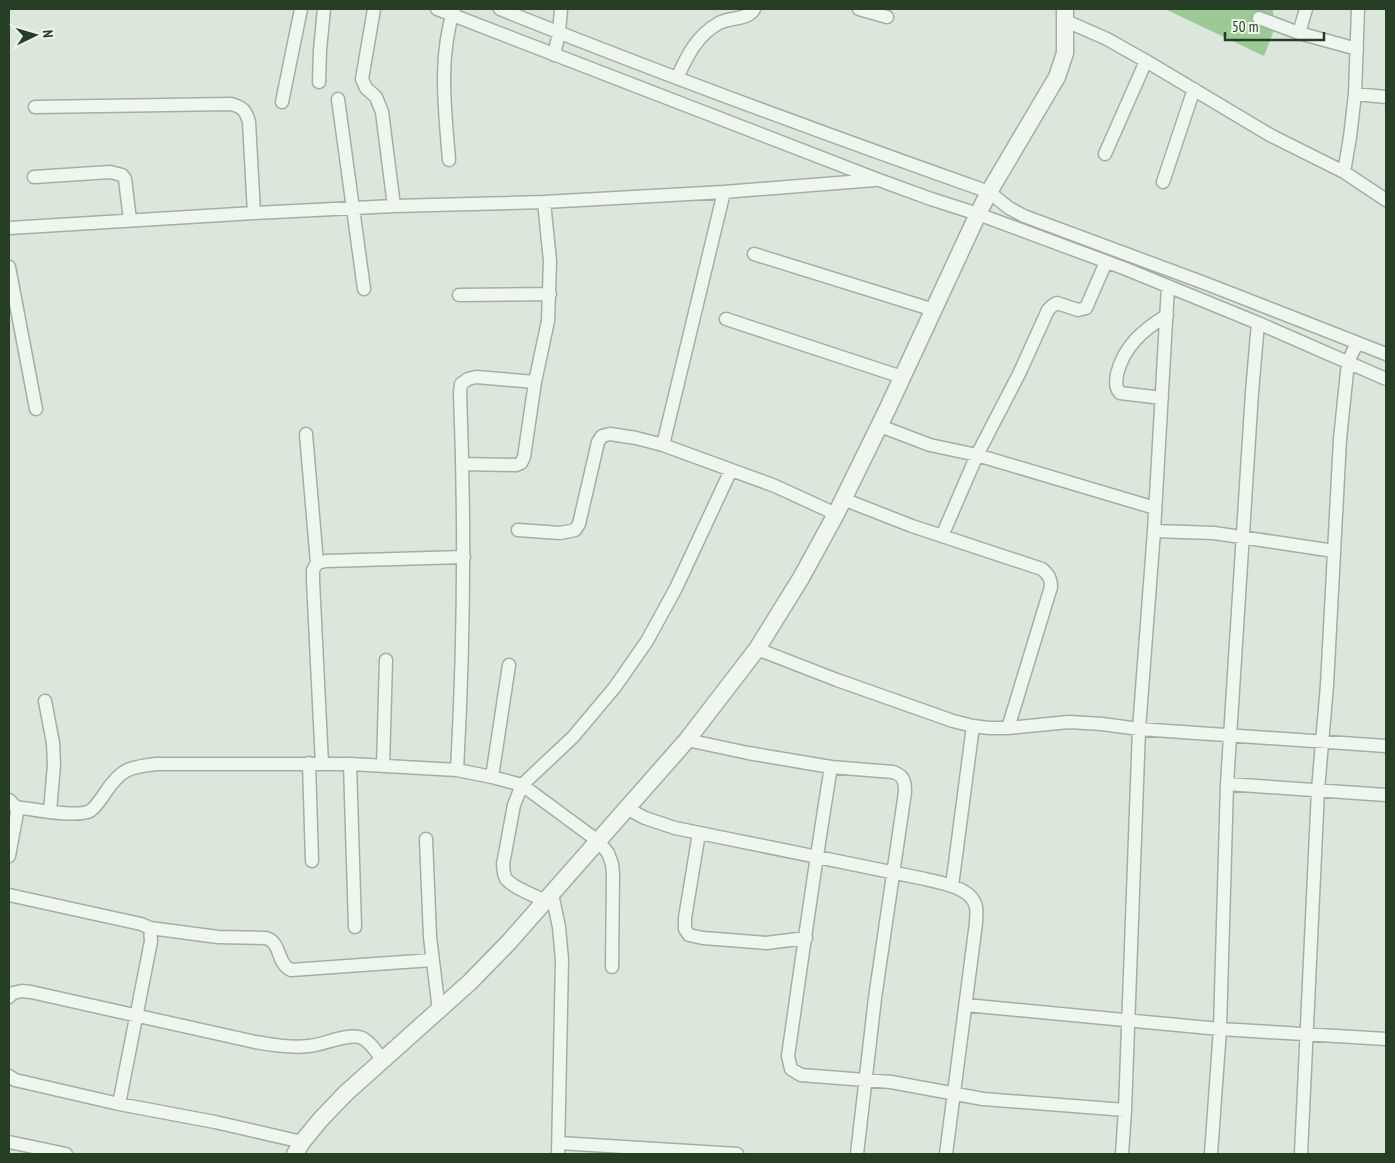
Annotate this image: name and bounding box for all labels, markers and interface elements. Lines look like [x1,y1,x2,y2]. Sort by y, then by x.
north arrow [10,10,60,60]
scale bar [1225,10,1324,42]
text: 50 m [1232,17,1258,36]
text: N [39,29,57,38]

